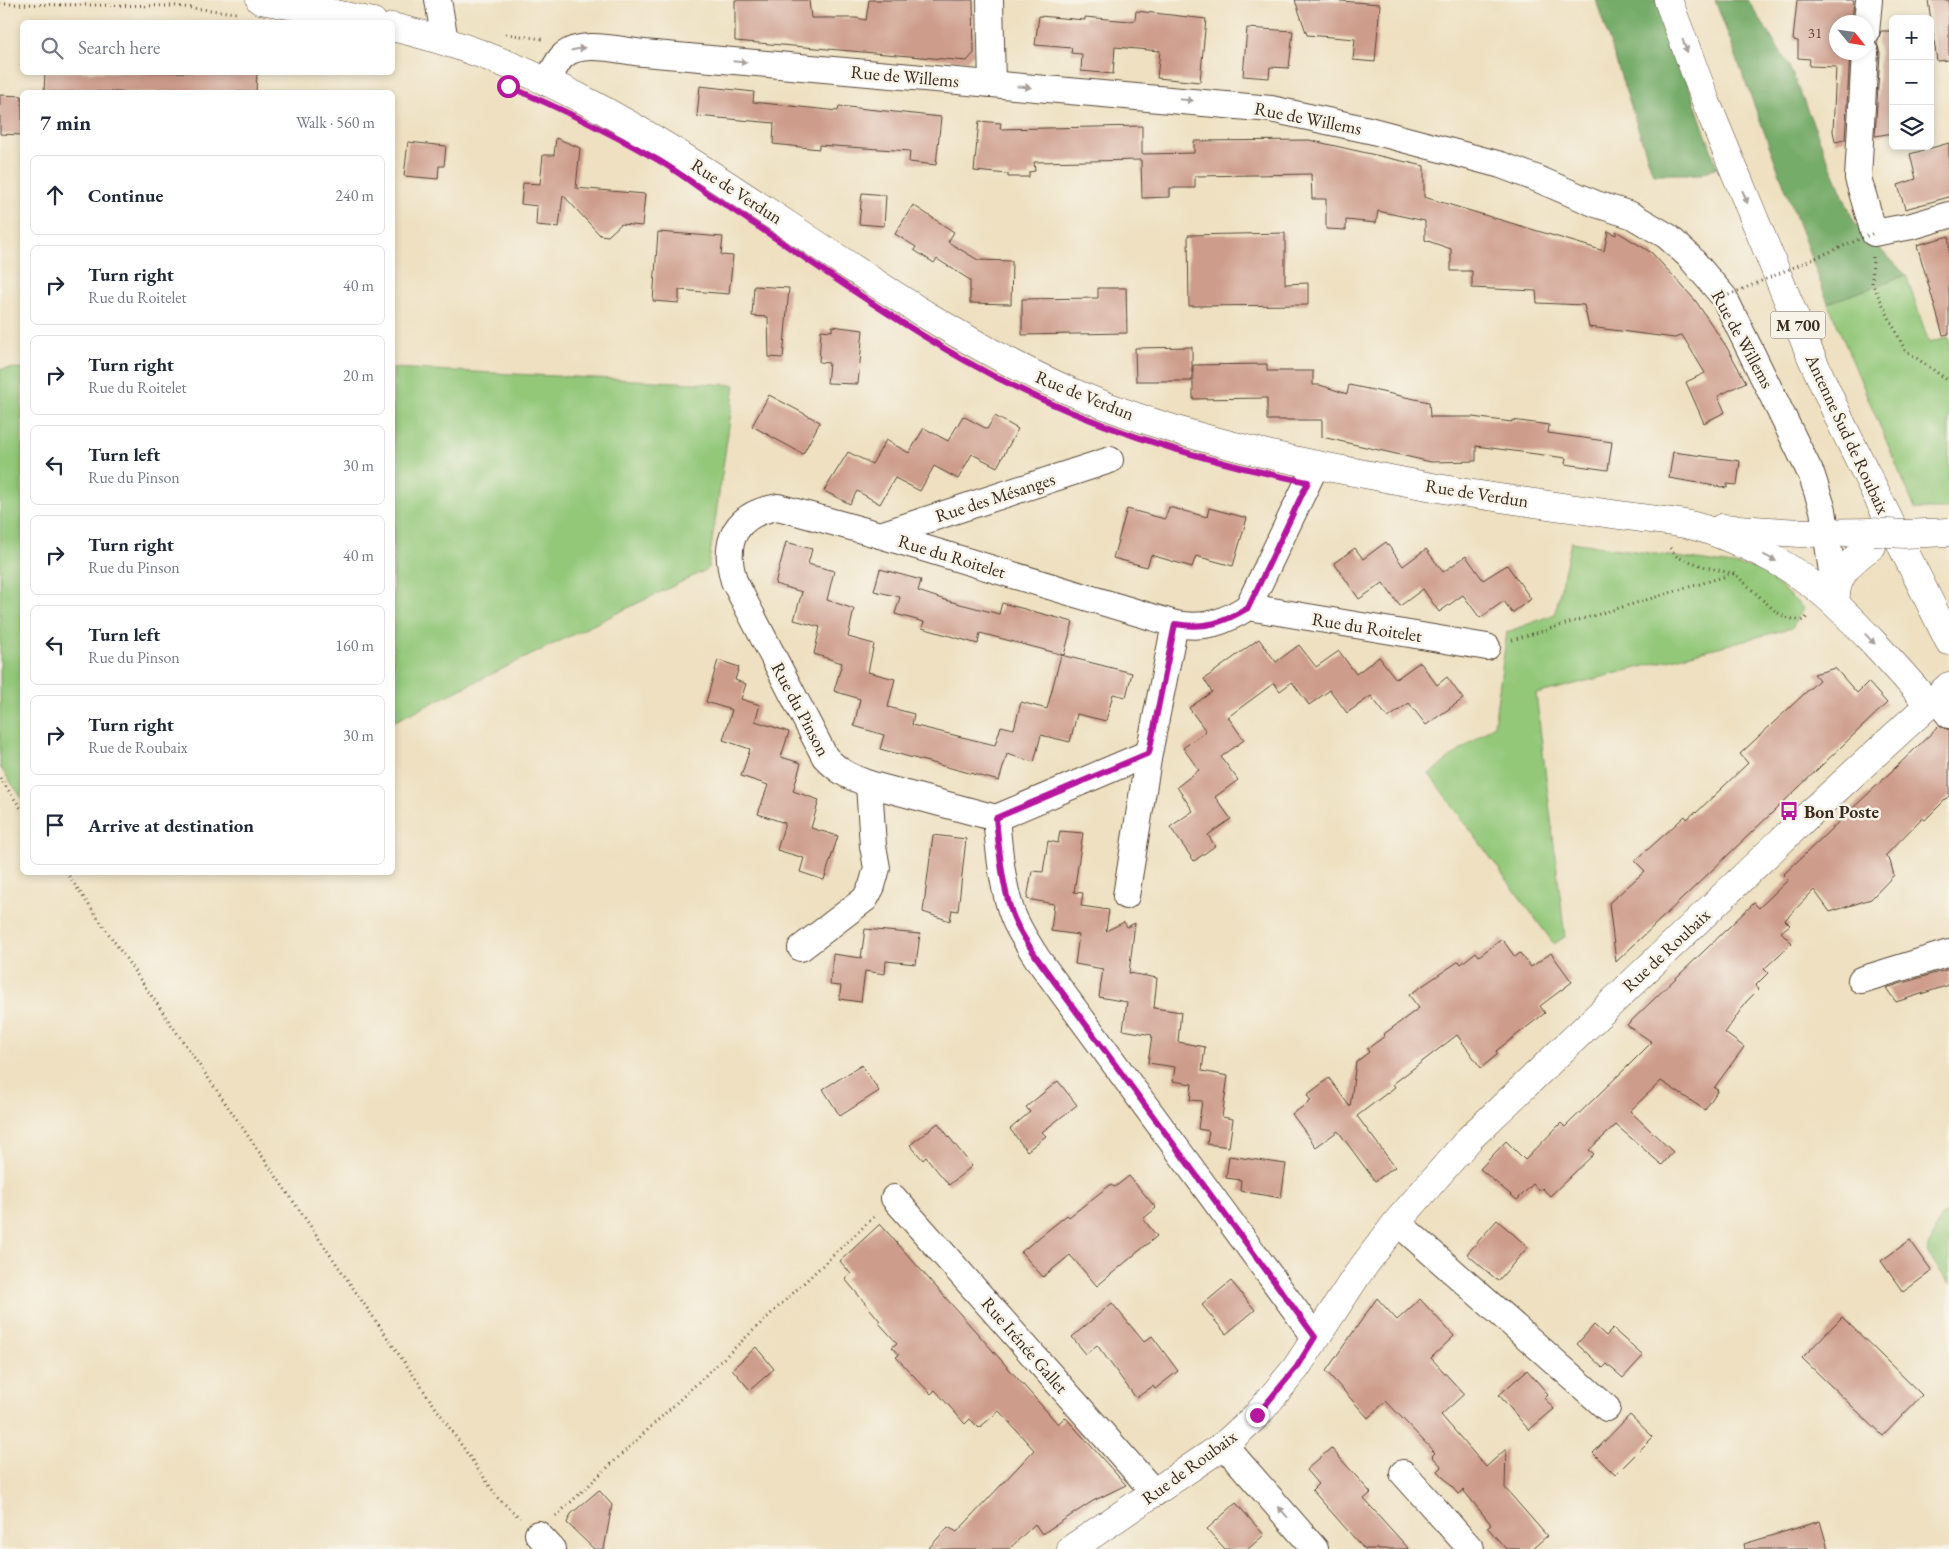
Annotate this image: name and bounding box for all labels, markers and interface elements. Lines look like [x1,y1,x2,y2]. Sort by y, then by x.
north arrow [1829,15,1874,60]
map controls [1889,15,1934,150]
button: + [1889,15,1934,60]
search box [20,20,395,75]
house number: 31 [1808,23,1822,42]
icon: search [38,34,66,62]
text: Search here [78,35,160,60]
one-way arrow [1681,39,1689,54]
one-way arrow [571,45,586,53]
one-way arrow [732,58,748,66]
street label: Rue de Willems [850,60,960,92]
button: − [1889,60,1934,105]
route start [497,75,520,98]
one-way arrow [1016,83,1032,91]
street label: Rue de Willems [1252,96,1364,140]
one-way arrow [1178,97,1194,105]
button: layers [1889,105,1934,150]
text: 7 min [40,109,91,136]
text: Walk · 560 m [296,112,375,133]
street label: Rue de Verdun [687,153,787,229]
icon: ahead [41,181,69,209]
text: Continue [88,183,163,208]
text: 240 m [335,185,374,206]
one-way arrow [1741,190,1749,205]
text: Turn right [88,262,174,287]
icon: right [41,271,69,299]
text: 40 m [343,275,374,296]
street label: Rue de Willems [1707,286,1779,392]
text: Rue du Roitelet [88,287,187,308]
road number: M 700 [1770,312,1826,338]
street label: Antenne Sud de Roubaix [1800,349,1895,518]
text: Turn right [88,352,174,377]
icon: right [41,361,69,389]
text: 20 m [343,365,374,386]
street label: Rue de Verdun [1032,365,1138,425]
text: Rue du Roitelet [88,377,187,398]
text: Turn left [88,442,160,467]
icon: left [41,451,69,479]
text: 30 m [343,455,374,476]
text: Rue du Pinson [88,467,180,488]
street label: Rue des Mésanges [932,467,1058,527]
street label: Rue de Verdun [1424,473,1531,513]
street label: Rue du Roitelet [896,529,1009,583]
text: Turn right [88,532,174,557]
icon: right [41,541,69,569]
text: 40 m [343,545,374,566]
one-way arrow [1763,554,1777,562]
text: Rue du Pinson [88,557,180,578]
street label: Rue du Roitelet [1310,607,1424,647]
text: Turn left [88,622,160,647]
icon: left [41,631,69,659]
one-way arrow [1864,633,1876,645]
text: 160 m [335,635,374,656]
text: Rue du Pinson [88,647,180,668]
street label: Rue du Pinson [767,658,836,760]
text: Turn right [88,712,174,737]
icon: right [41,721,69,749]
text: 30 m [343,725,374,746]
text: Rue de Roubaix [88,737,188,758]
bus stop icon: Bon Poste [1778,800,1800,822]
place label: Bon Poste [1804,800,1879,823]
icon: arrive [41,811,69,839]
text: Arrive at destination [88,813,254,838]
street label: Rue de Roubaix [1617,903,1715,997]
street label: Rue Irénée Gallet [977,1292,1073,1398]
route end [1246,1404,1269,1427]
street label: Rue de Roubaix [1137,1425,1241,1509]
one-way arrow [1277,1506,1288,1519]

